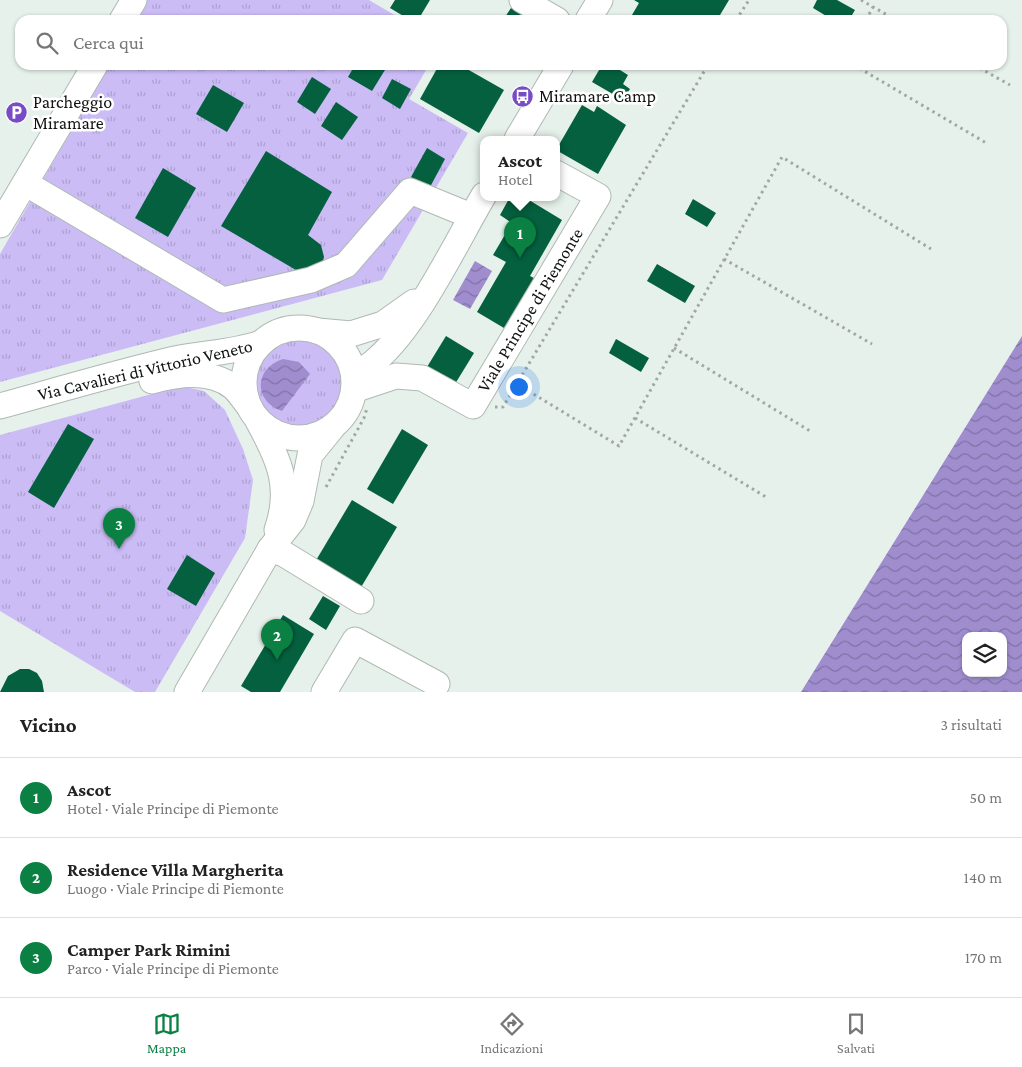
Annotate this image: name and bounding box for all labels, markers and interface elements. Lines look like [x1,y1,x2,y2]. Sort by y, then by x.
search box [15,15,1007,70]
icon: search [33,29,61,57]
text: Cerca qui [73,32,144,53]
bus stop icon: Miramare Camp [511,84,535,108]
place label: Miramare Camp [539,86,656,106]
place label: Parcheggio Miramare [33,92,112,133]
parking icon: Parcheggio Miramare [5,100,29,124]
popup [480,136,560,201]
text: Ascot [498,150,542,171]
text: Hotel [498,171,533,188]
pin: 1 [504,217,536,258]
street label: Viale Principe di Piemonte [473,224,587,396]
street label: Via Cavalieri di Vittorio Veneto [36,336,254,404]
your location [506,374,532,400]
pin: 3 [103,508,135,549]
pin: 2 [261,619,293,660]
map controls [962,632,1007,677]
button: layers [962,632,1007,677]
text: Vicino [20,713,77,737]
text: 3 risultati [940,716,1002,733]
text: Ascot [67,779,111,800]
text: 1 [33,789,39,806]
text: 50 m [970,789,1002,806]
text: Hotel · Viale Principe di Piemonte [67,800,279,817]
text: Residence Villa Margherita [67,859,283,880]
text: 2 [32,869,40,886]
text: 140 m [964,869,1002,886]
text: Luogo · Viale Principe di Piemonte [67,880,284,897]
text: Camper Park Rimini [67,939,230,960]
text: 3 [32,949,40,966]
text: 170 m [965,949,1002,966]
text: Parco · Viale Principe di Piemonte [67,960,279,977]
tab: Mappa [147,1010,186,1056]
tab: Indicazioni [480,1010,543,1056]
tab: Salvati [837,1010,875,1056]

